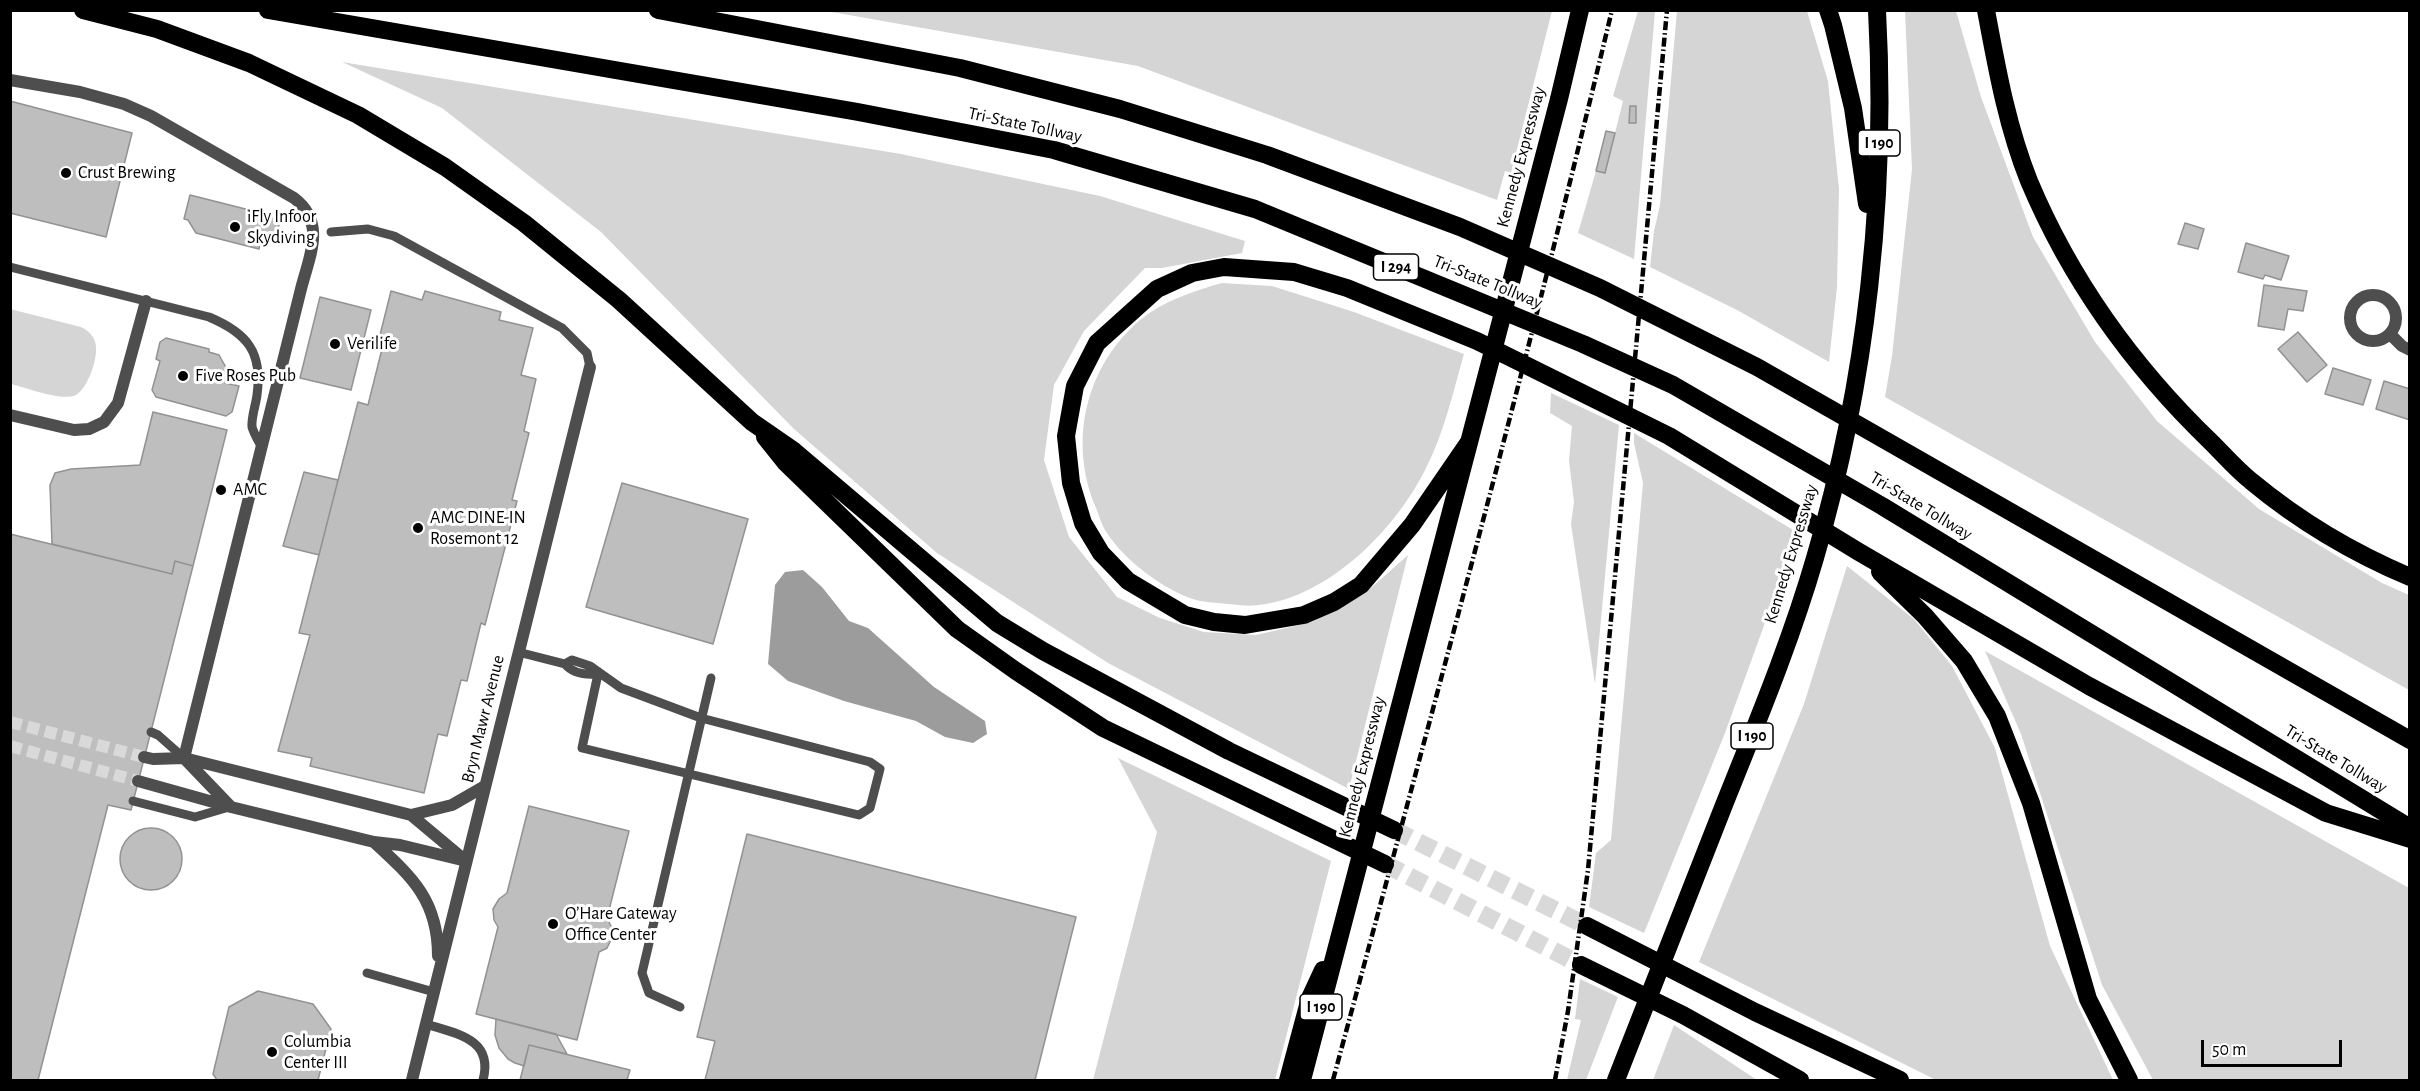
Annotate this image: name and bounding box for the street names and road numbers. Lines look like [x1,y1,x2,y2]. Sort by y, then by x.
street label: Kennedy Expressway [1492,84,1550,230]
street label: Tri-State Tollway [966,102,1084,148]
road number: I 190 [1858,130,1900,156]
street label: Tri-State Tollway [1430,250,1546,314]
road number: I 294 [1374,254,1418,280]
street label: Tri-State Tollway [1866,467,1976,545]
street label: Kennedy Expressway [1759,482,1823,626]
street label: Bryn Mawr Avenue [457,653,509,785]
street label: Kennedy Expressway [1334,694,1390,840]
street label: Tri-State Tollway [2281,720,2391,798]
road number: I 190 [1731,723,1773,749]
road number: I 190 [1300,994,1342,1020]

